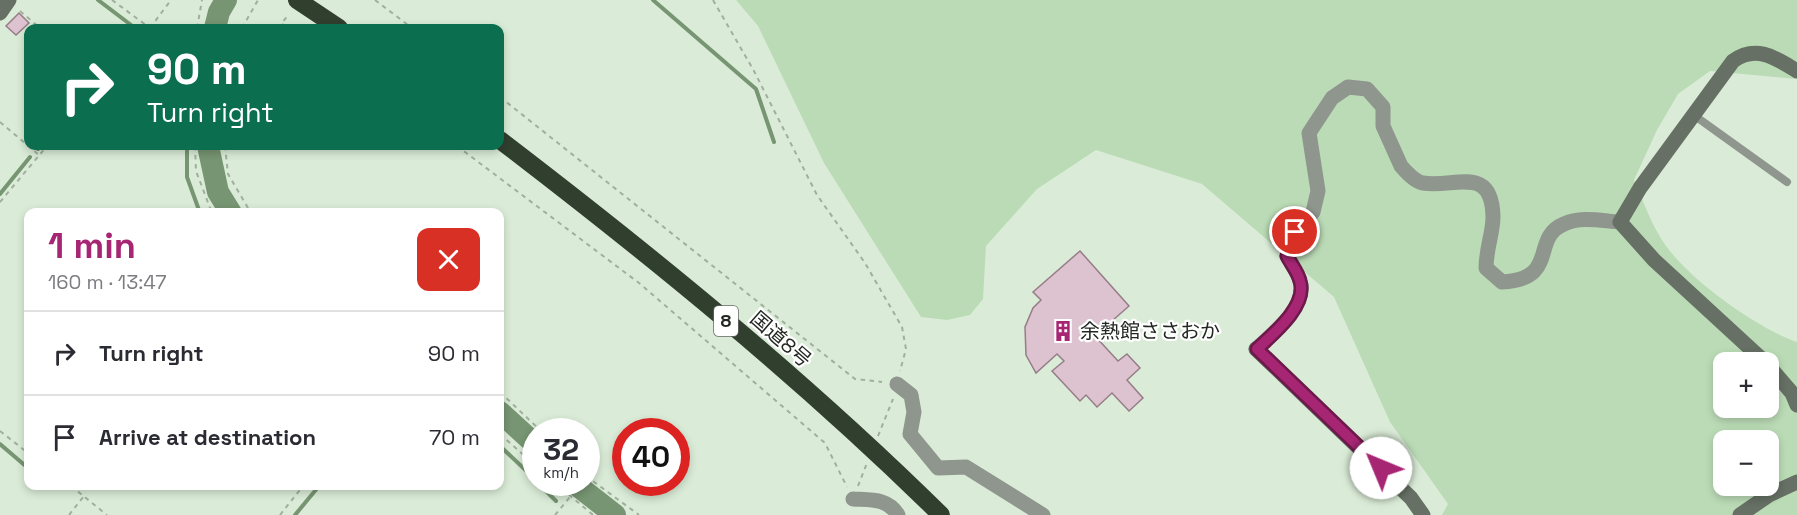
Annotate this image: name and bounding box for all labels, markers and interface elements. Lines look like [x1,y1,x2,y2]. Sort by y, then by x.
text: 90 m [147,43,247,96]
icon: right [48,48,126,126]
text: Turn right [147,95,274,130]
pin [1269,206,1320,257]
icon: arrive [1278,215,1311,248]
text: 1 min [48,223,136,269]
button: close [417,228,480,291]
text: 160 m · 13:47 [48,269,166,295]
street label: 国道8号 [745,305,817,373]
road number: 8 [714,306,738,336]
place label: 余熱館ささおか [1080,318,1220,344]
building icon: 余熱館ささおか [1051,319,1075,343]
icon: right [48,337,81,370]
text: Turn right [99,339,204,367]
text: 90 m [428,339,480,367]
map controls [1713,352,1779,496]
button: + [1713,352,1779,418]
speed limit sign: 40 [612,418,690,496]
icon: arrive [48,421,81,454]
text: Arrive at destination [99,423,316,451]
text: 70 m [429,423,480,451]
text: 32 [543,430,579,469]
button: − [1713,430,1779,496]
position arrow [1349,436,1413,500]
text: km/h [543,463,579,482]

